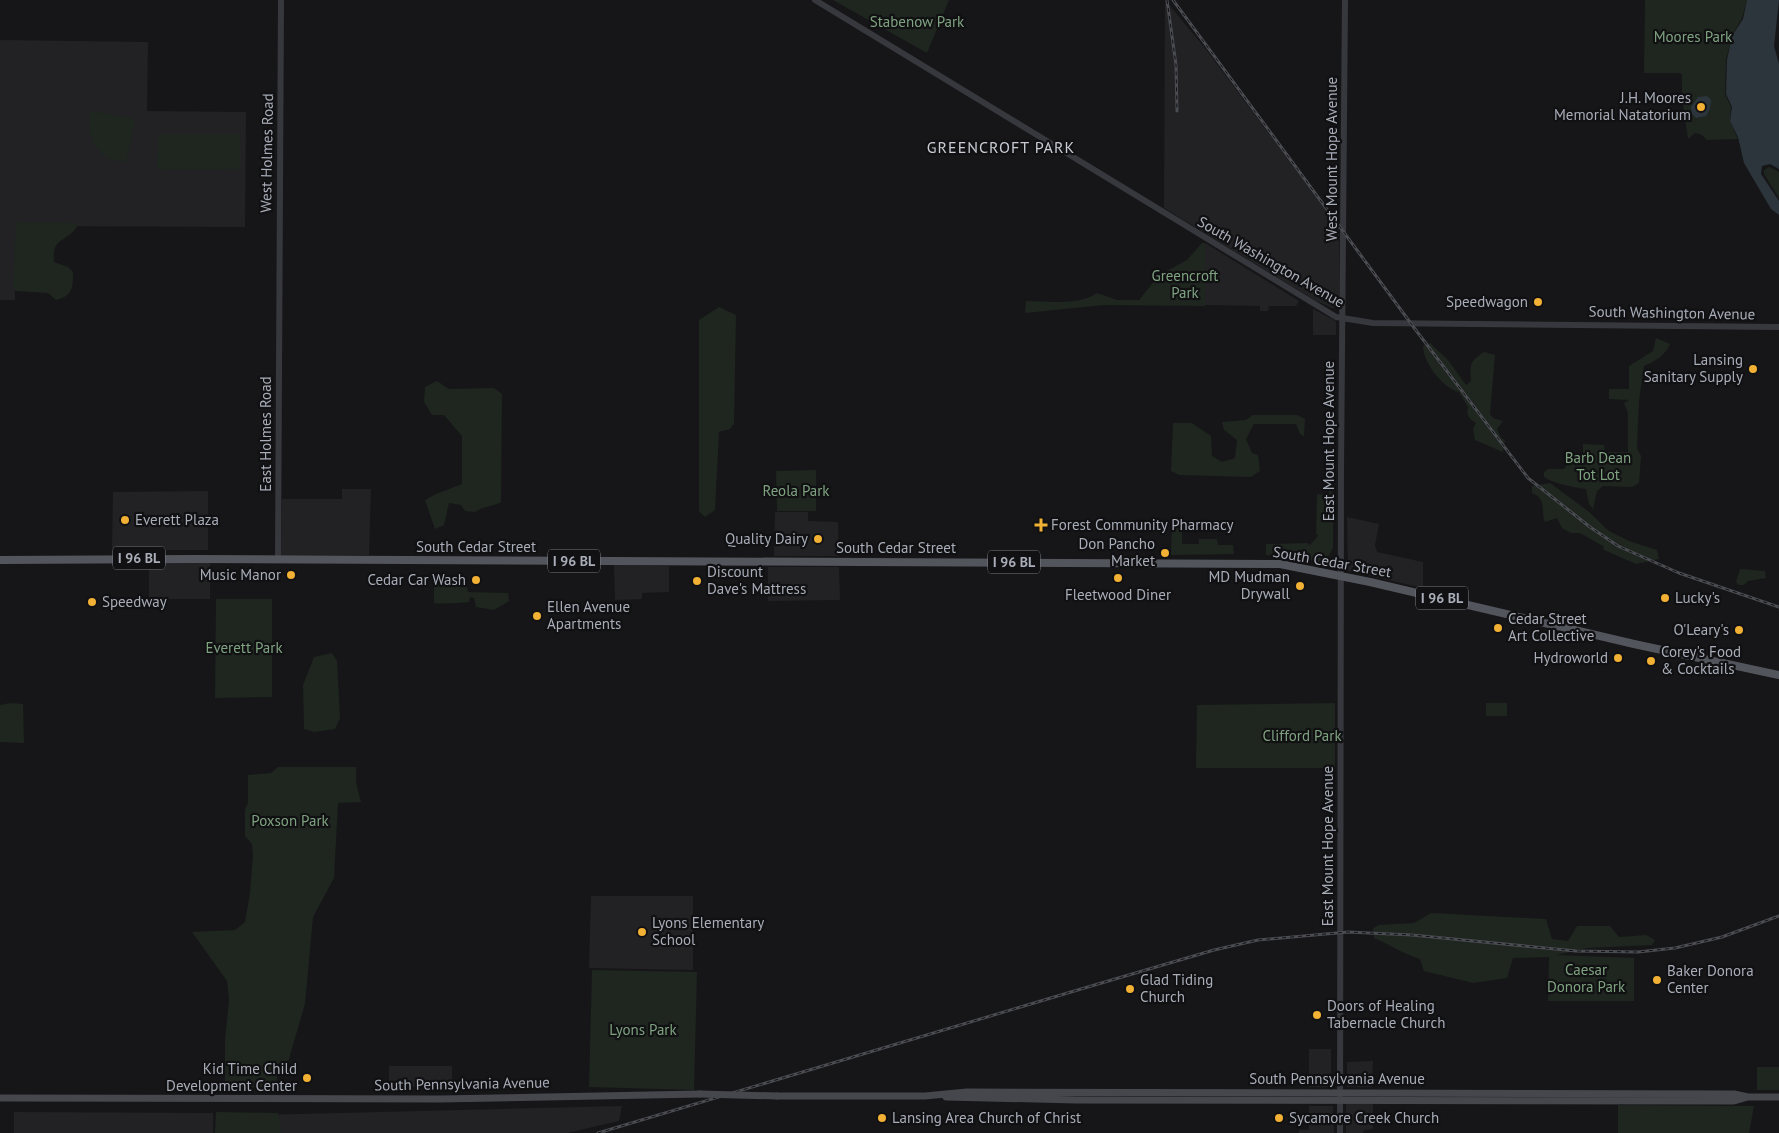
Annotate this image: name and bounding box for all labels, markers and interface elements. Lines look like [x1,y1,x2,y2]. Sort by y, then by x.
park label: Stabenow Park [870,12,965,31]
park label: Moores Park [1654,27,1733,46]
street label: West Mount Hope Avenue [1322,77,1341,241]
place label: J.H. Moores Memorial Natatorium [1554,88,1691,124]
street label: West Holmes Road [256,93,277,213]
marker: J.H. Moores Memorial Natatorium [1695,101,1707,113]
district label: GREENCROFT PARK [927,137,1075,157]
street label: South Washington Avenue [1194,212,1348,311]
park label: Greencroft Park [1152,266,1218,302]
place label: Speedwagon [1446,292,1528,311]
marker: Speedwagon [1532,296,1544,308]
street label: South Washington Avenue [1589,302,1756,323]
place label: Lansing Sanitary Supply [1644,350,1743,386]
street label: East Mount Hope Avenue [1319,361,1338,521]
marker: Lansing Sanitary Supply [1747,363,1759,375]
street label: East Holmes Road [256,376,275,492]
park label: Barb Dean Tot Lot [1565,448,1631,484]
park label: Reola Park [762,481,830,500]
place label: Everett Plaza [135,510,219,529]
marker: Everett Plaza [119,514,131,526]
place label: Forest Community Pharmacy [1051,515,1234,534]
marker: Forest Community Pharmacy [1035,519,1047,531]
place label: Quality Dairy [725,529,808,548]
marker: Quality Dairy [812,533,824,545]
place label: Don Pancho Market [1078,534,1155,570]
street label: South Cedar Street [416,537,536,556]
street label: South Cedar Street [836,538,956,557]
street label: South Cedar Street [1271,542,1393,581]
road number: I 96 BL [113,546,165,570]
marker: Don Pancho Market [1159,547,1171,559]
road number: I 96 BL [548,550,600,572]
road number: I 96 BL [988,550,1040,574]
place label: Discount Dave's Mattress [707,562,806,598]
place label: Music Manor [200,565,281,584]
place label: MD Mudman Drywall [1208,567,1291,603]
marker: Music Manor [285,569,297,581]
place label: Cedar Car Wash [367,570,466,589]
marker: Fleetwood Diner [1112,572,1124,584]
marker: Cedar Car Wash [470,574,482,586]
marker: Discount Dave's Mattress [691,575,703,587]
marker: MD Mudman Drywall [1294,580,1306,592]
place label: Fleetwood Diner [1065,585,1171,604]
road number: I 96 BL [1416,586,1468,610]
place label: Lucky's [1675,588,1720,607]
place label: Speedway [102,592,167,611]
marker: Lucky's [1659,592,1671,604]
marker: Speedway [86,596,98,608]
place label: Ellen Avenue Apartments [547,597,630,633]
place label: Cedar Street Art Collective [1508,609,1594,645]
marker: Ellen Avenue Apartments [531,610,543,622]
place label: O'Leary's [1673,620,1729,639]
marker: Cedar Street Art Collective [1492,622,1504,634]
marker: O'Leary's [1733,624,1745,636]
park label: Everett Park [205,638,283,657]
place label: Corey's Food & Cocktails [1661,642,1741,678]
place label: Hydroworld [1533,648,1608,667]
marker: Hydroworld [1612,652,1624,664]
marker: Corey's Food & Cocktails [1645,655,1657,667]
park label: Clifford Park [1262,726,1342,745]
street label: East Mount Hope Avenue [1318,766,1337,926]
park label: Poxson Park [251,811,330,830]
place label: Lyons Elementary School [652,913,764,949]
marker: Lyons Elementary School [636,926,648,938]
park label: Caesar Donora Park [1547,960,1626,996]
place label: Baker Donora Center [1667,961,1754,997]
place label: Glad Tiding Church [1140,970,1213,1006]
marker: Baker Donora Center [1651,974,1663,986]
marker: Glad Tiding Church [1124,983,1136,995]
place label: Doors of Healing Tabernacle Church [1327,996,1445,1032]
marker: Doors of Healing Tabernacle Church [1311,1009,1323,1021]
park label: Lyons Park [609,1020,677,1039]
place label: Kid Time Child Development Center [166,1059,297,1095]
street label: South Pennsylvania Avenue [1249,1069,1425,1088]
marker: Kid Time Child Development Center [301,1072,313,1084]
street label: South Pennsylvania Avenue [374,1072,550,1095]
place label: Lansing Area Church of Christ [892,1108,1081,1127]
place label: Sycamore Creek Church [1289,1108,1439,1127]
marker: Lansing Area Church of Christ [876,1112,888,1124]
marker: Sycamore Creek Church [1273,1112,1285,1124]

